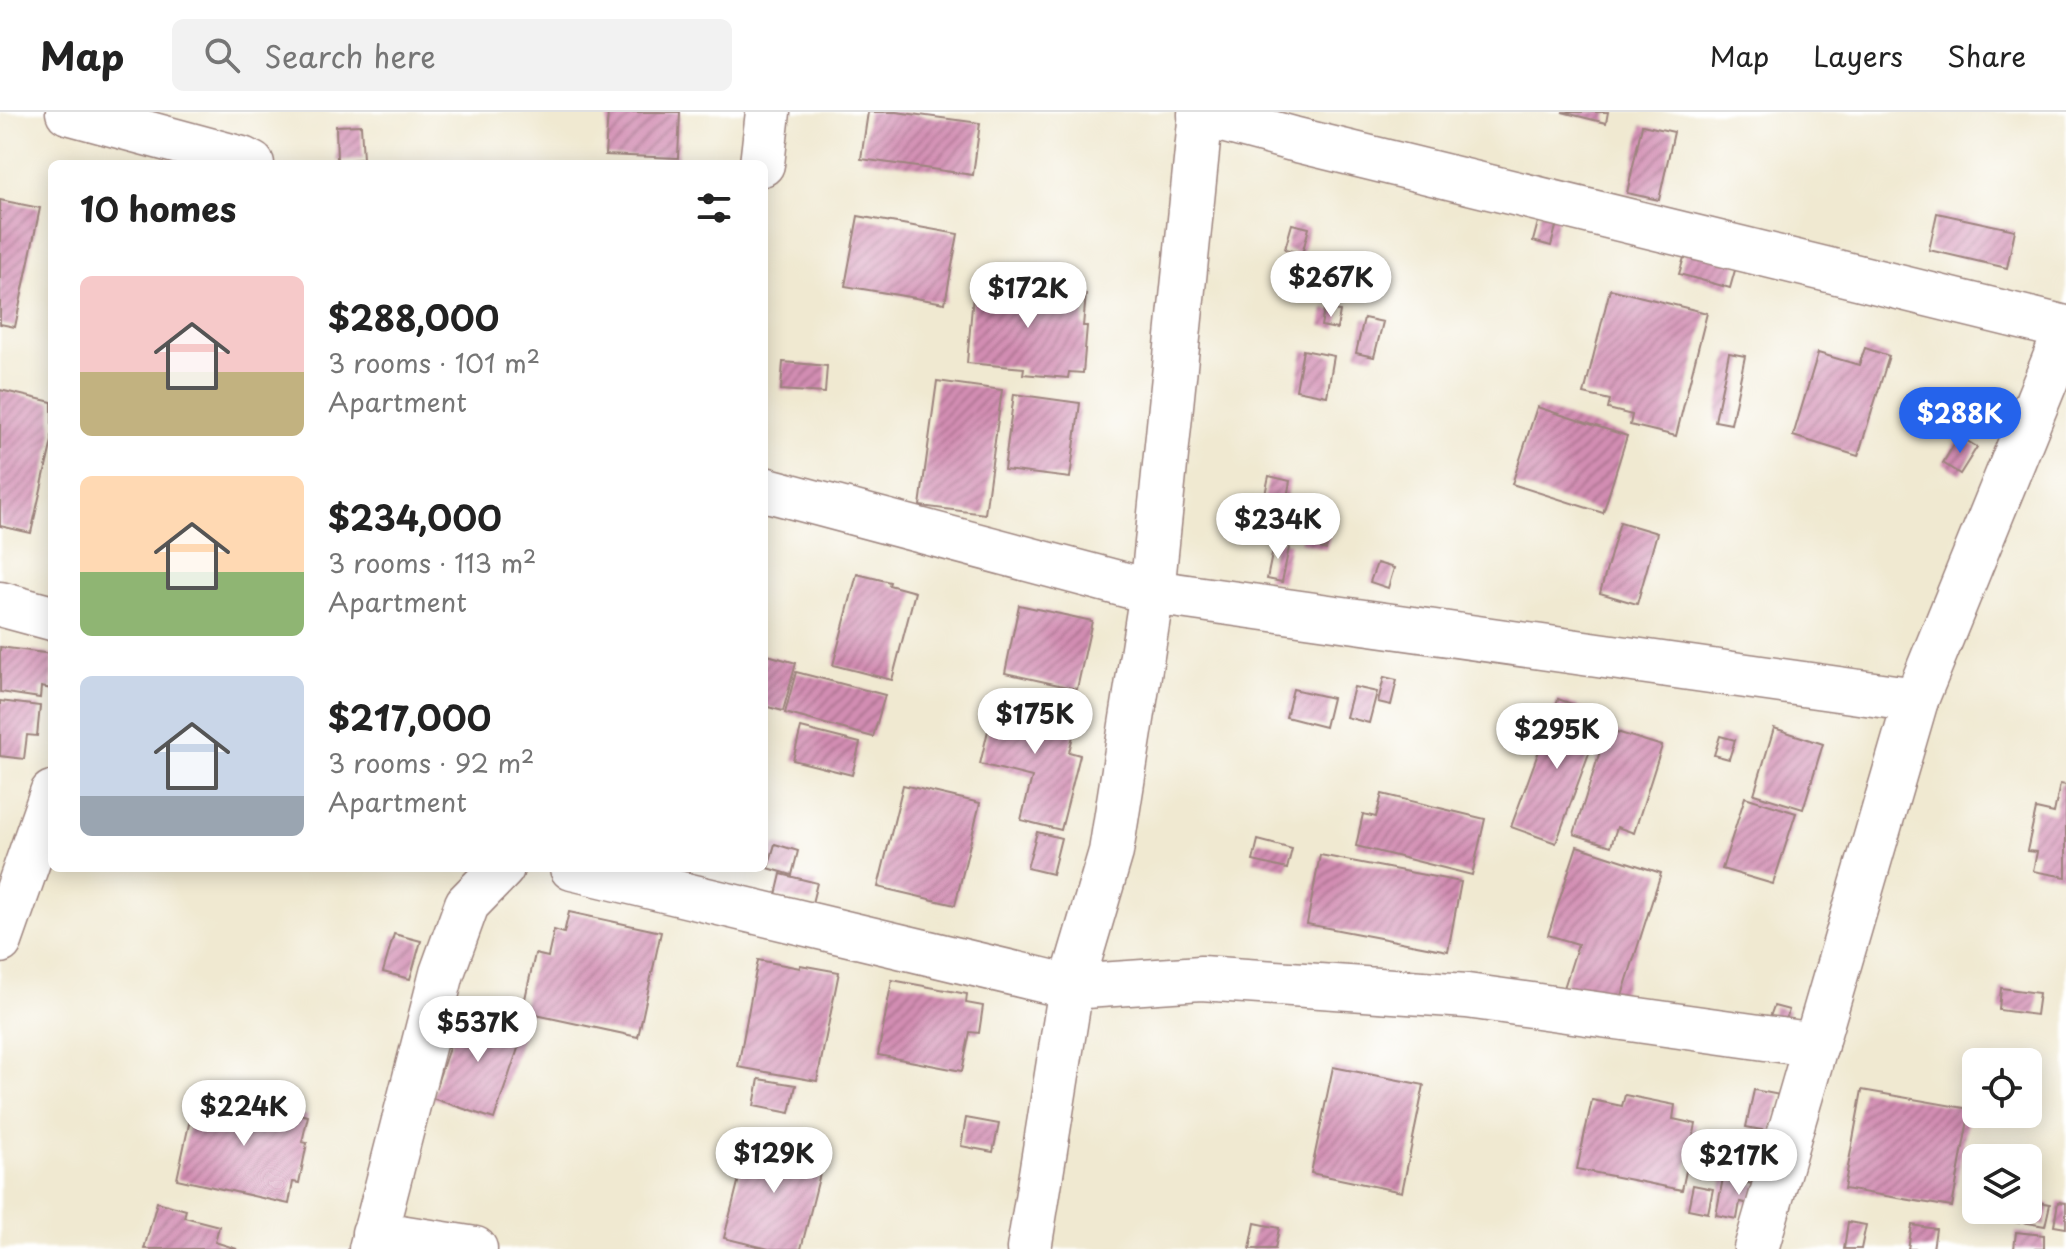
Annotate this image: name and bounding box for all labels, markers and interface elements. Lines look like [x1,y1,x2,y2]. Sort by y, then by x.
search box [172,19,732,91]
text: Map [40,27,124,84]
icon: search [200,33,244,77]
text: Search here [264,33,436,78]
text: Map [1709,34,1769,77]
text: Layers [1813,34,1903,77]
text: Share [1947,34,2026,77]
text: 10 homes [80,182,236,234]
icon: filters [692,186,736,230]
pin: $267K [1275,251,1387,319]
text: $267K [1288,257,1374,296]
pin: $172K [972,262,1084,330]
text: $172K [988,268,1068,307]
text: $288,000 [328,291,499,343]
icon: home [144,308,240,404]
text: 3 rooms · 101 m² [328,343,540,382]
text: Apartment [328,382,467,421]
pin: $288K [1904,387,2016,455]
text: $288K [1917,393,2003,432]
text: $234,000 [328,491,502,543]
pin: $234K [1222,493,1334,561]
text: $234K [1234,499,1322,538]
icon: home [144,508,240,604]
text: 3 rooms · 113 m² [328,543,536,582]
text: Apartment [328,582,467,621]
pin: $175K [979,688,1091,756]
text: $217,000 [328,691,491,743]
text: $175K [996,694,1074,733]
pin: $295K [1501,703,1613,771]
icon: home [144,708,240,804]
text: $295K [1514,709,1600,748]
text: 3 rooms · 92 m² [328,743,534,782]
text: Apartment [328,782,467,821]
pin: $537K [422,996,534,1064]
text: $537K [437,1002,519,1041]
map controls [1962,1048,2042,1224]
button: locate [1962,1048,2042,1128]
pin: $224K [188,1080,300,1148]
text: $224K [200,1086,288,1125]
pin: $129K [718,1127,830,1195]
pin: $217K [1683,1129,1795,1197]
text: $129K [734,1133,814,1172]
text: $217K [1699,1135,1779,1174]
button: layers [1962,1144,2042,1224]

